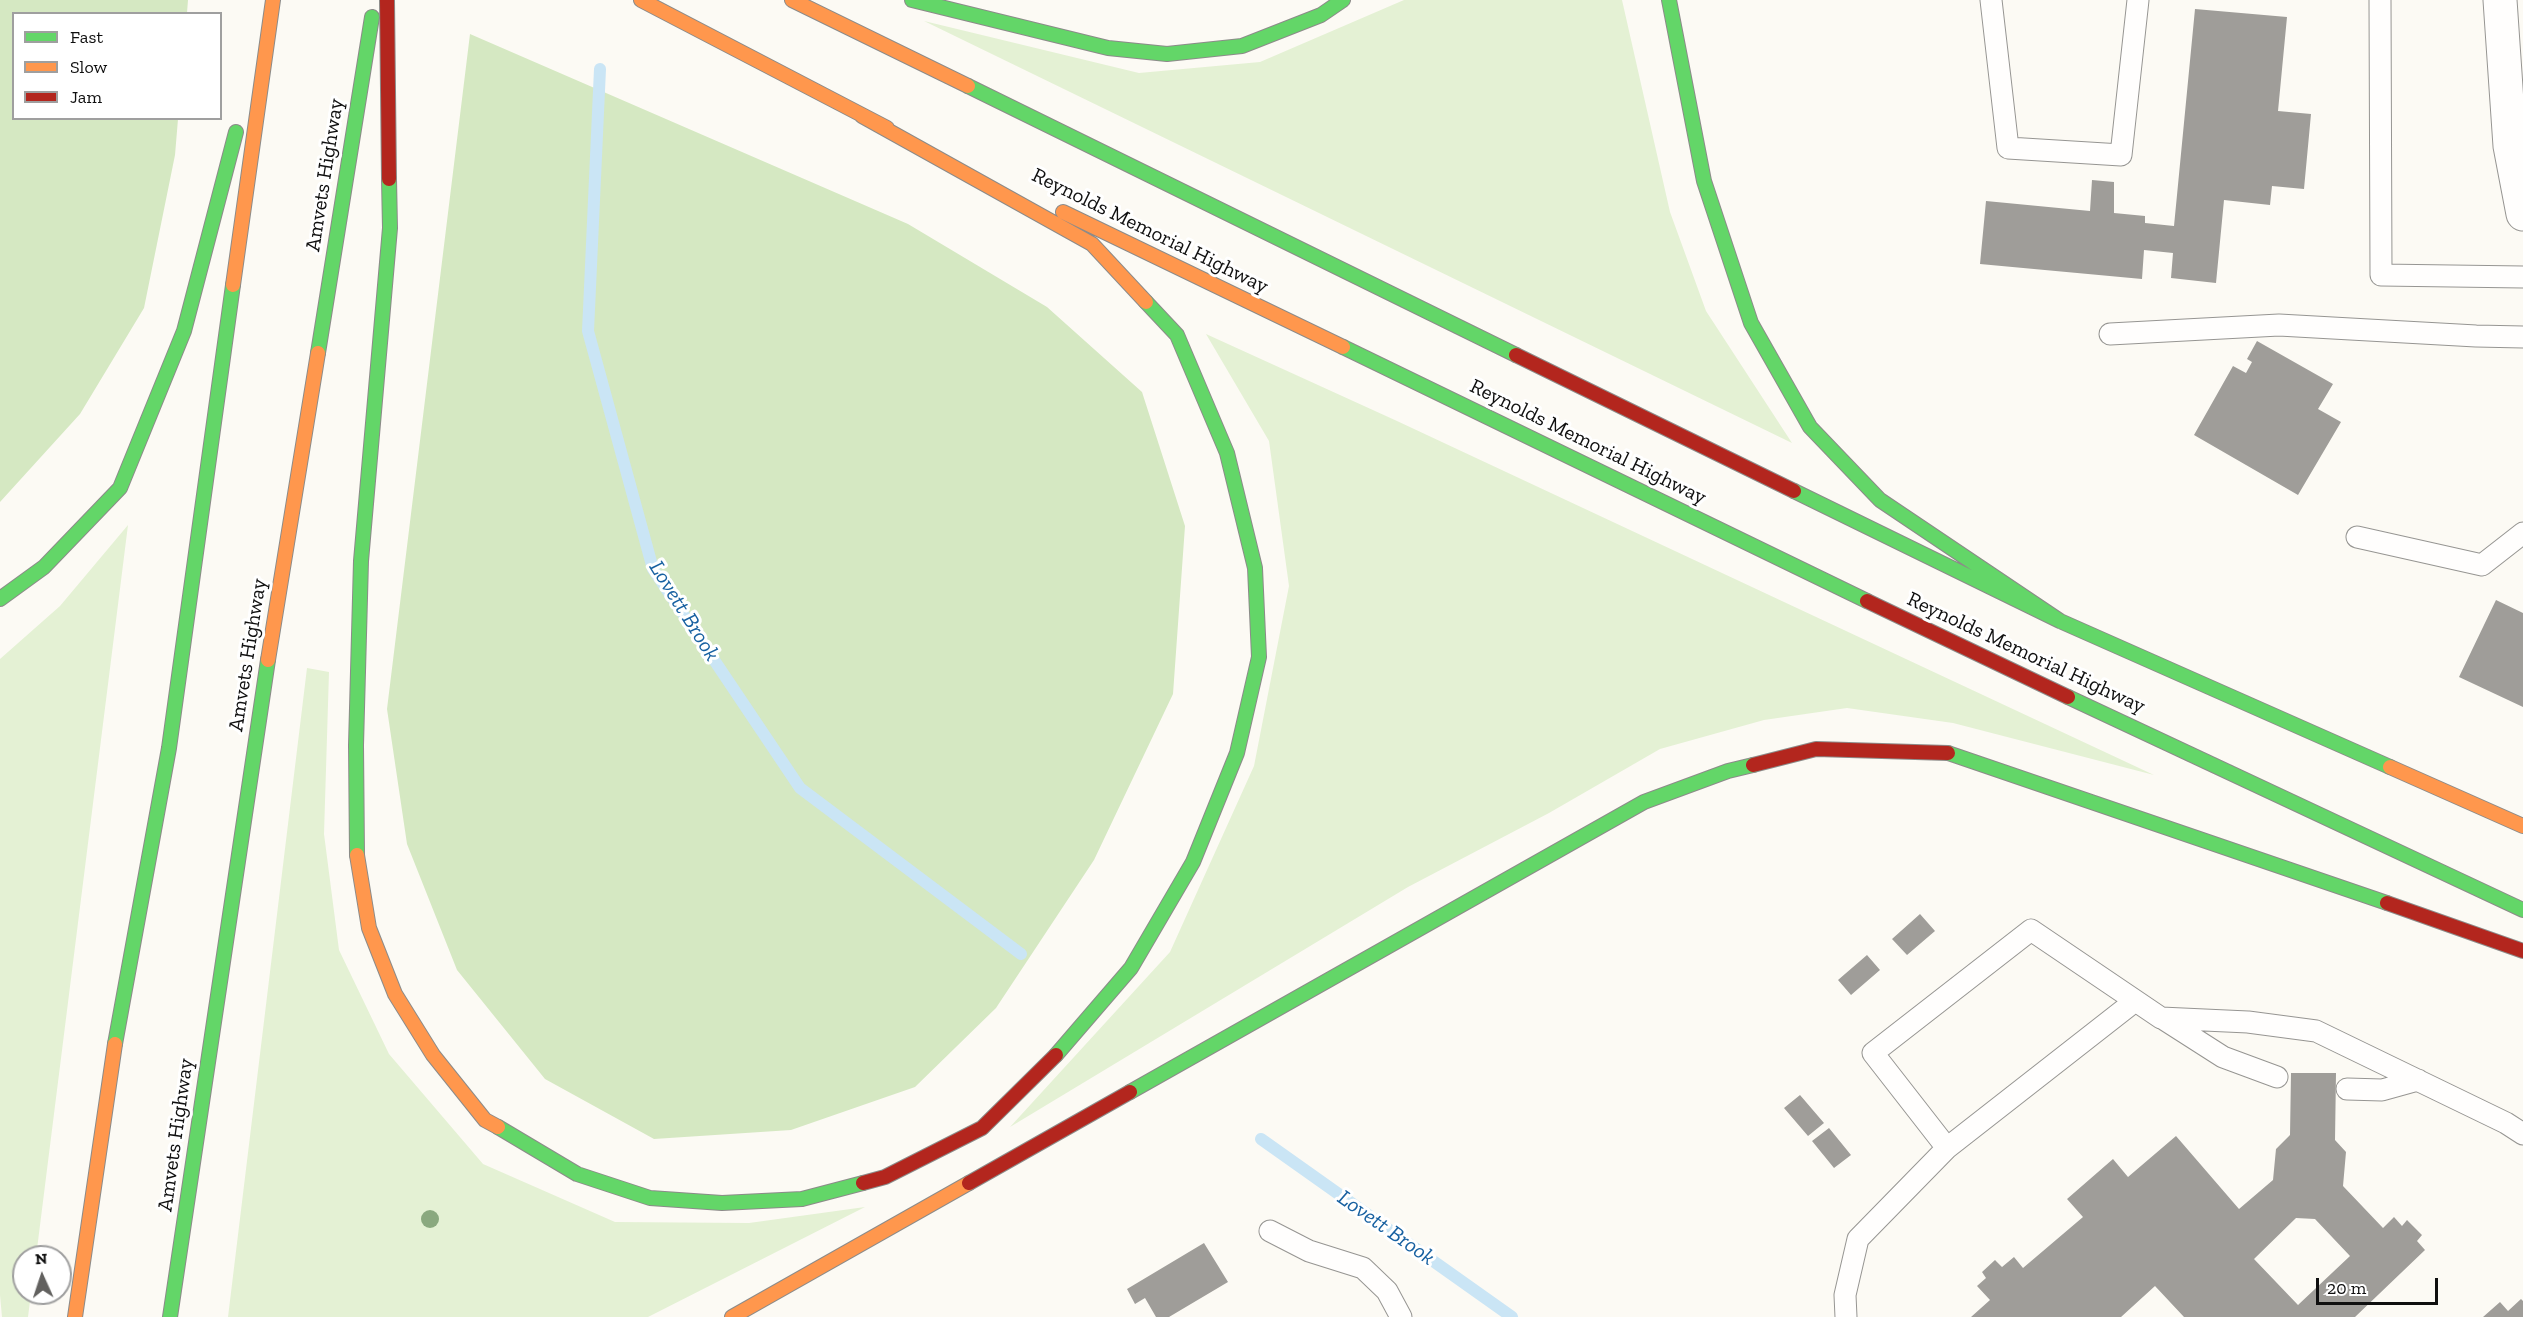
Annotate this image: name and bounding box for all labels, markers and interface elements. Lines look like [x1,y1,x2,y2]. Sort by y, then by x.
legend [12,12,222,120]
text: Fast [70,26,103,48]
text: Slow [70,56,107,78]
text: Jam [70,86,102,108]
street label: Amvets Highway [300,97,350,253]
street label: Reynolds Memorial Highway [1028,163,1272,299]
street label: Reynolds Memorial Highway [1466,374,1710,510]
water label: Lovett Brook [643,556,725,666]
street label: Amvets Highway [223,577,273,733]
street label: Reynolds Memorial Highway [1903,587,2149,719]
street label: Amvets Highway [153,1057,199,1213]
water label: Lovett Brook [1332,1185,1440,1271]
north arrow [12,1245,72,1305]
text: N [35,1249,48,1268]
scale bar [2319,1266,2440,1304]
text: 20 m [2327,1277,2366,1299]

